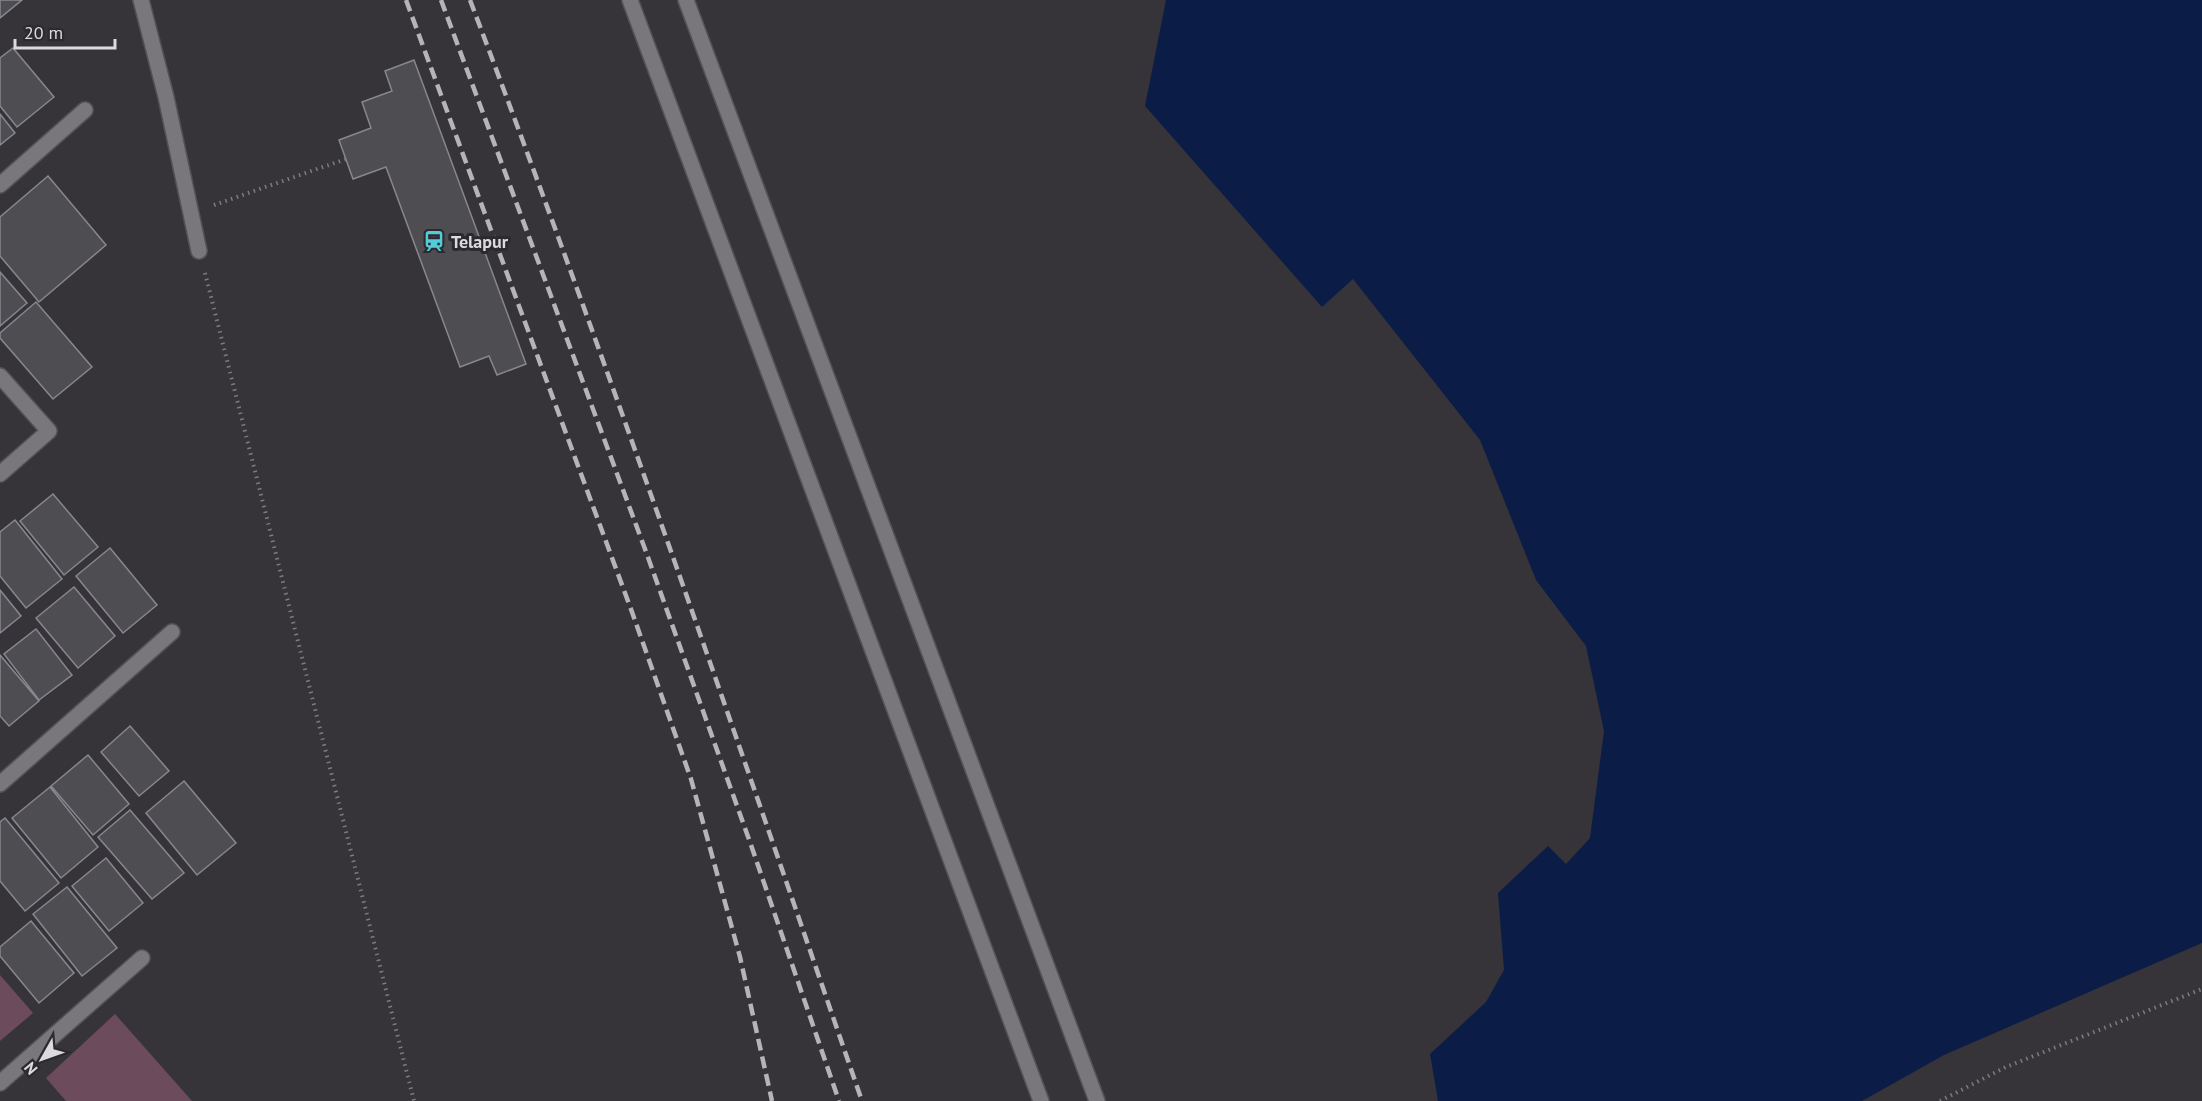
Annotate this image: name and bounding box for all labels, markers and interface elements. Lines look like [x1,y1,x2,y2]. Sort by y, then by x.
scale bar [15,12,116,50]
text: 20 m [24,21,63,44]
station icon: Telapur [422,229,446,253]
place label: Telapur [451,230,509,253]
north arrow [12,1029,72,1089]
text: N [19,1058,42,1079]

